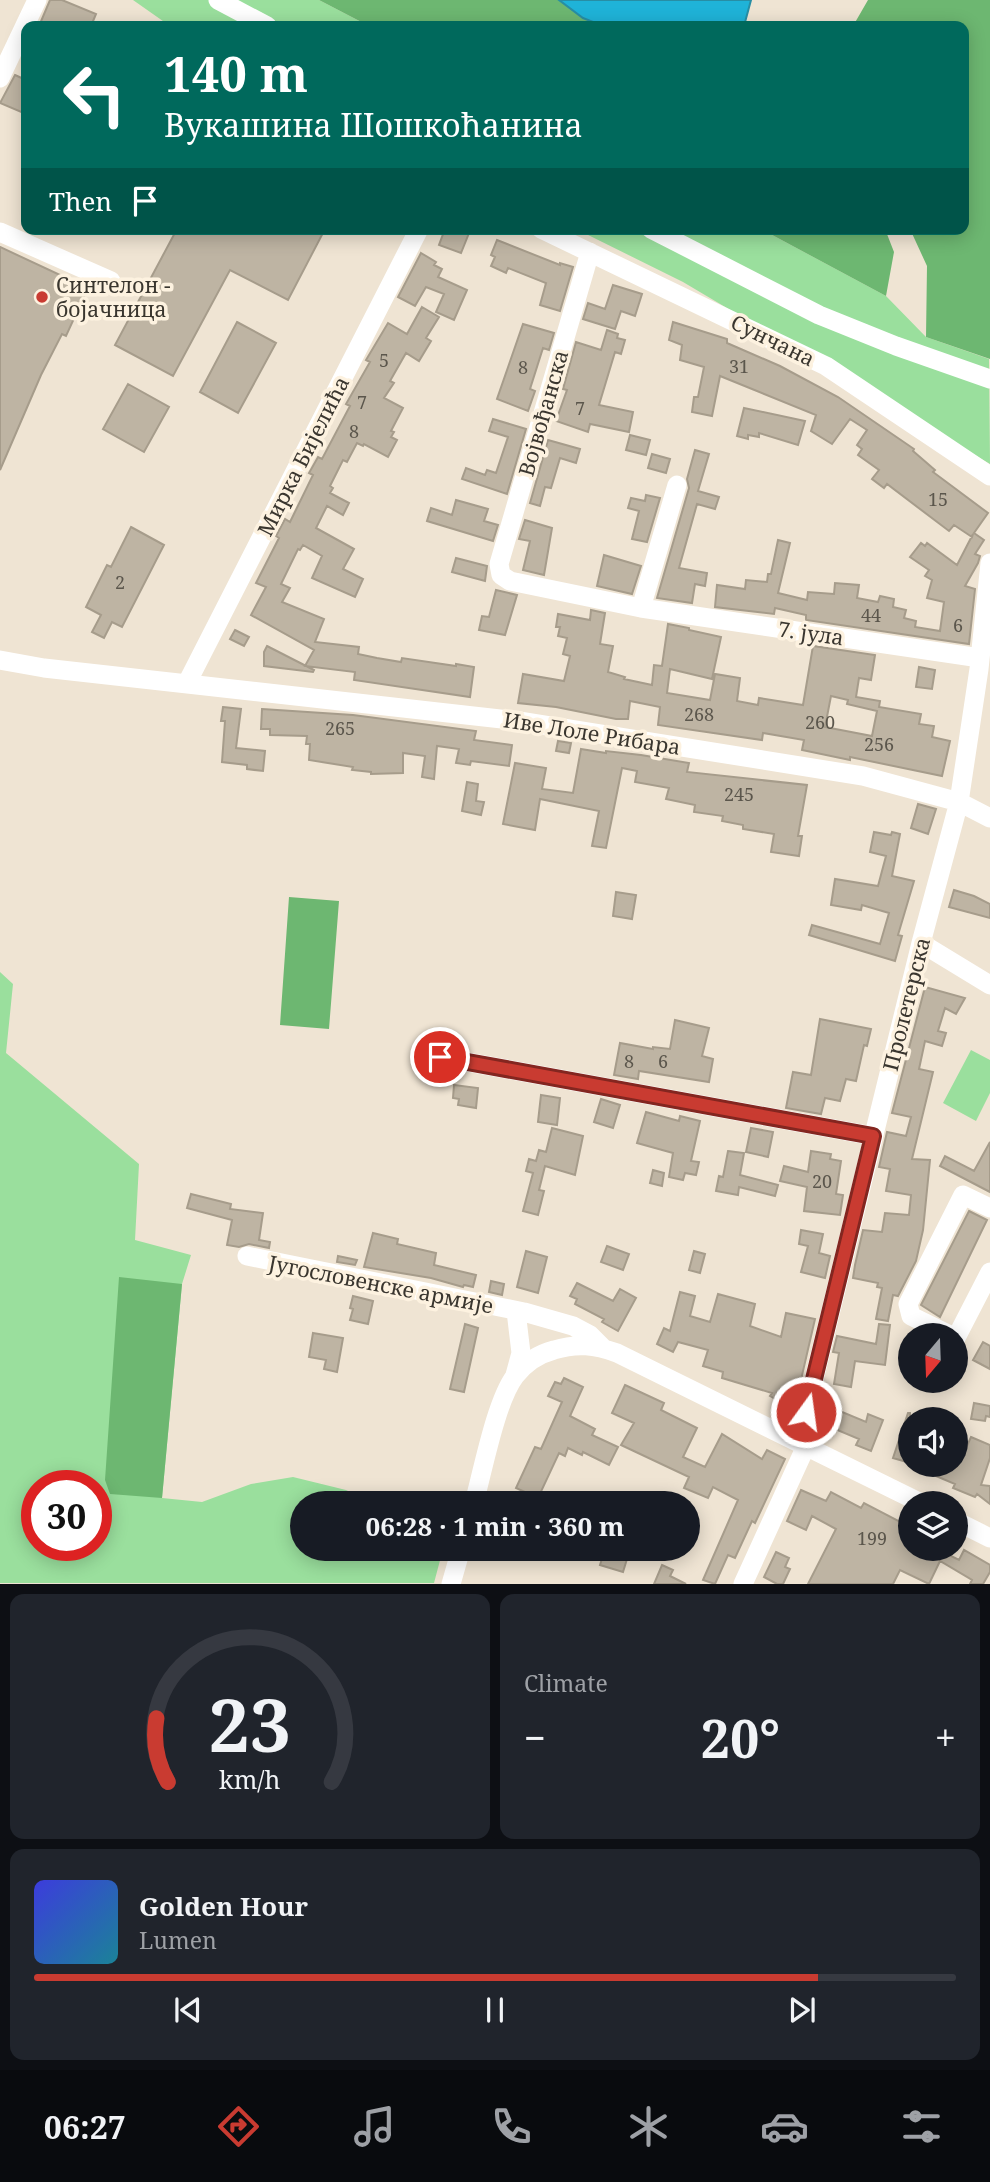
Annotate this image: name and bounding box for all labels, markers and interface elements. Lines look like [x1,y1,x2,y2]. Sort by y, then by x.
text: 140 m [164,40,308,106]
icon: left [49,49,140,140]
text: Вукашина Шошкоћанина [164,103,583,146]
icon: arrive [126,182,164,220]
text: Then [49,183,112,219]
place label: Синтелон - бојачница [56,271,171,323]
marker: Синтелон - бојачница [34,289,50,305]
street label: Сунчана [726,308,820,372]
street label: Војвођанска [512,347,574,479]
house number: 5 [379,348,389,372]
house number: 31 [729,354,749,378]
house number: 8 [518,355,528,379]
street label: Мирка Бијелића [251,371,355,541]
house number: 7 [357,390,367,414]
house number: 7 [575,396,585,420]
house number: 8 [349,419,359,443]
house number: 15 [928,487,948,511]
house number: 2 [115,570,125,594]
house number: 44 [861,603,881,627]
house number: 6 [953,613,963,637]
street label: 7. јула [776,615,846,651]
house number: 268 [684,702,714,726]
street label: Иве Лоле Рибара [501,705,683,761]
house number: 260 [805,710,835,734]
house number: 265 [325,716,355,740]
house number: 256 [864,732,894,756]
house number: 245 [724,782,754,806]
street label: Пролетерска [876,934,936,1074]
pin [410,1027,470,1087]
icon: arrive [421,1038,459,1076]
house number: 8 [624,1049,634,1073]
house number: 6 [658,1049,668,1073]
house number: 20 [812,1169,832,1193]
street label: Југословенске армије [265,1248,496,1320]
north arrow [898,1323,968,1393]
map controls [898,1323,968,1561]
position arrow [769,1375,843,1449]
button: sound [898,1407,968,1477]
speed limit sign: 30 [21,1470,112,1561]
button: layers [898,1491,968,1561]
text: 06:28 · 1 min · 360 m [365,1508,625,1544]
house number: 199 [857,1526,887,1550]
text: Climate [524,1667,608,1699]
text: 23 [209,1675,291,1774]
text: 20° [701,1702,780,1773]
text: − [524,1711,546,1763]
text: + [935,1711,956,1763]
text: km/h [219,1762,281,1796]
text: Golden Hour [139,1888,308,1924]
text: Lumen [139,1924,217,1956]
icon: previous [169,1991,207,2029]
icon: pause [476,1991,514,2029]
icon: next [783,1991,821,2029]
icon: directions [214,2102,263,2151]
icon: music [350,2102,399,2151]
icon: phone [487,2102,536,2151]
icon: climate [624,2102,673,2151]
icon: car [760,2102,809,2151]
icon: filters [897,2102,946,2151]
text: 06:27 [44,2105,126,2148]

